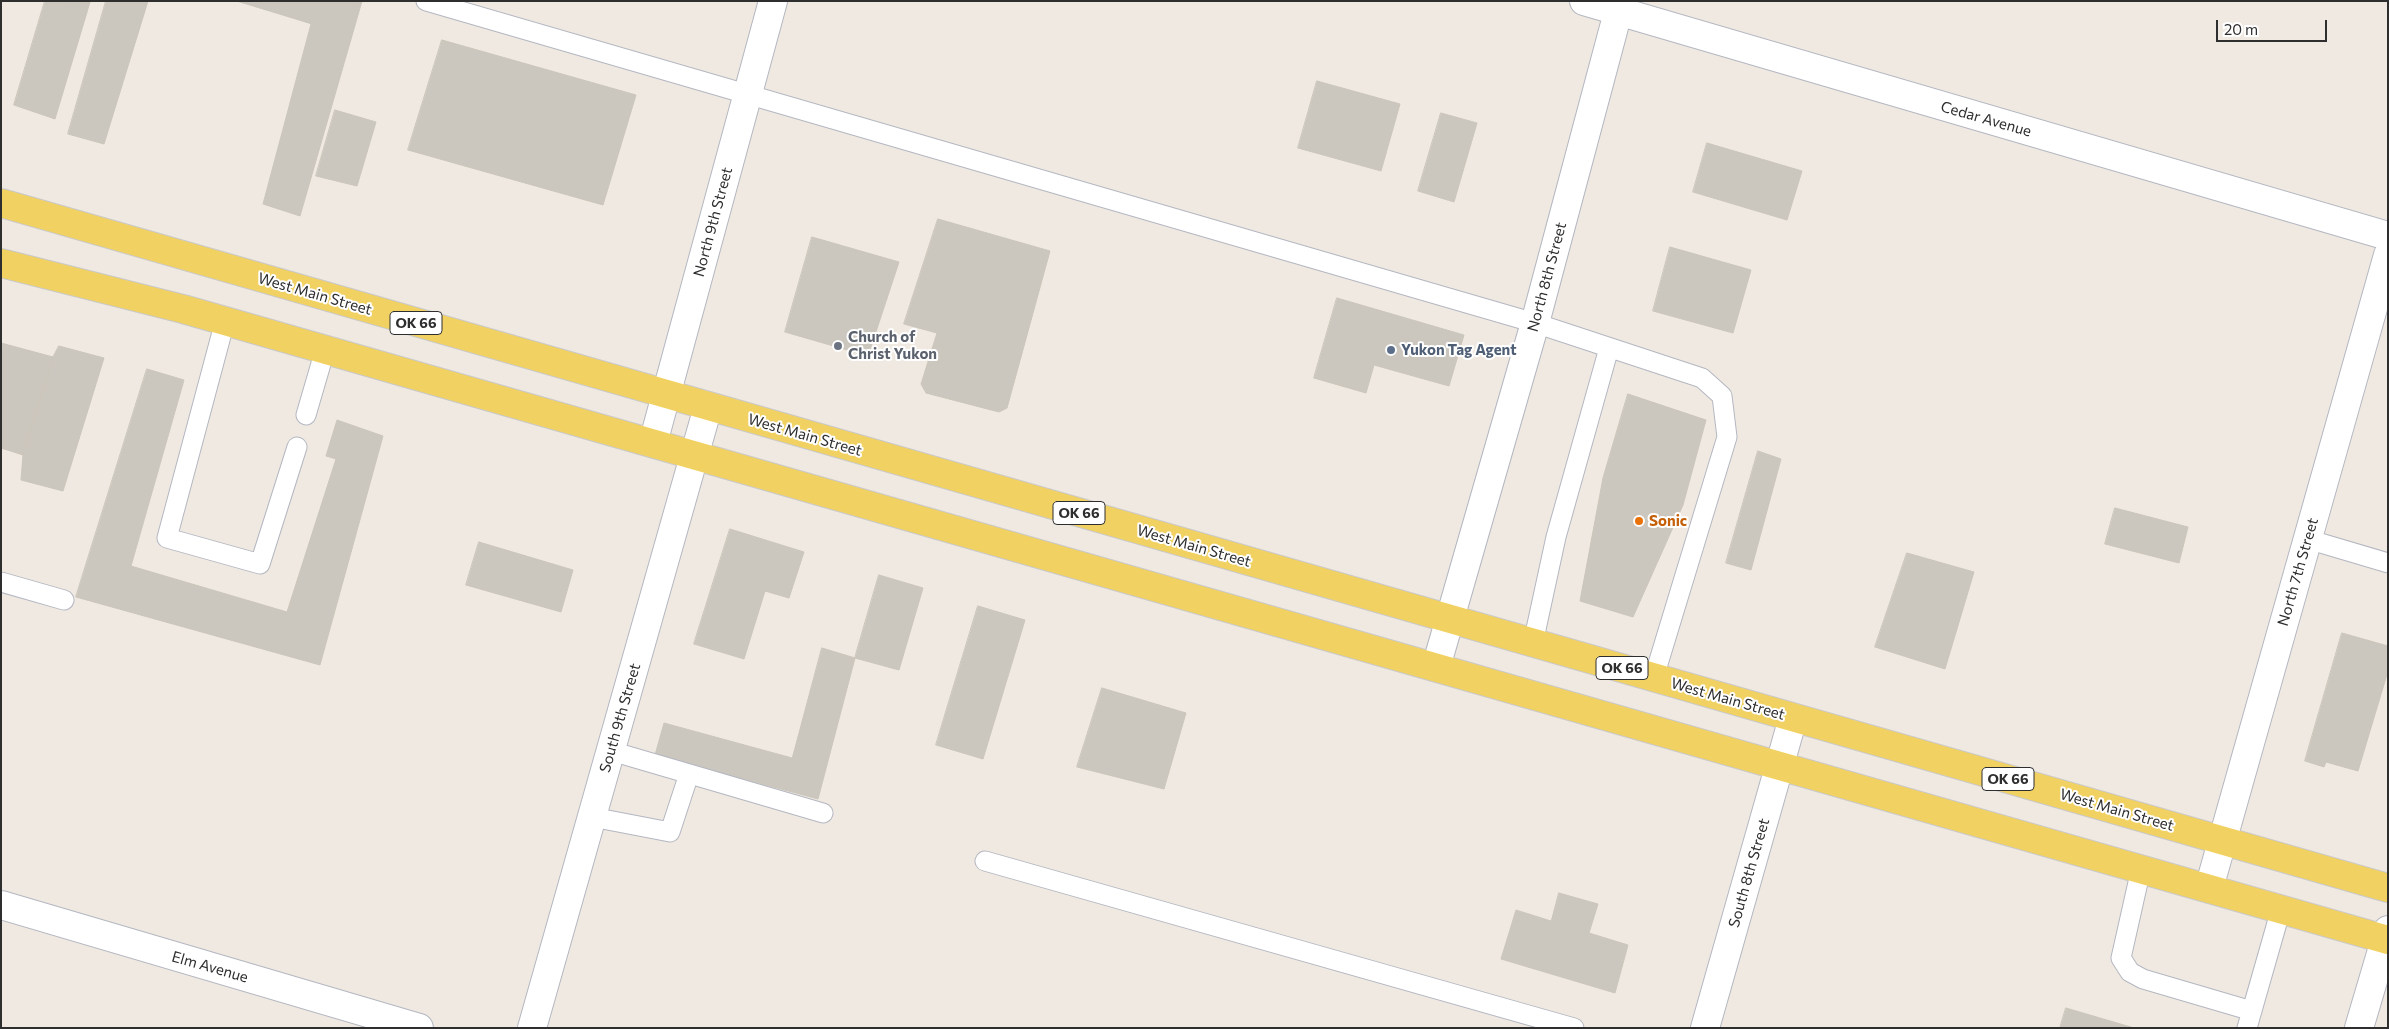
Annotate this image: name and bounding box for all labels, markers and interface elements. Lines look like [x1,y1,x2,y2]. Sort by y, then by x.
scale bar [2219,10,2330,42]
text: 20 m [2224,20,2258,38]
street label: Cedar Avenue [1939,97,2033,141]
street label: North 9th Street [690,165,736,279]
street label: North 8th Street [1524,220,1570,334]
street label: West Main Street [256,269,374,319]
road number: OK 66 [390,312,442,334]
place label: Church of Christ Yukon [848,328,937,363]
marker: Church of Christ Yukon [832,340,844,352]
place label: Yukon Tag Agent [1401,341,1517,359]
marker: Yukon Tag Agent [1385,344,1397,356]
street label: West Main Street [746,410,864,460]
road number: OK 66 [1053,502,1105,524]
place label: Sonic [1649,512,1687,530]
marker: Sonic [1633,515,1645,527]
street label: North 7th Street [2274,516,2322,628]
street label: West Main Street [1135,521,1253,571]
road number: OK 66 [1596,656,1648,680]
street label: South 9th Street [596,661,644,775]
street label: West Main Street [1669,674,1787,724]
road number: OK 66 [1982,768,2034,791]
street label: West Main Street [2058,785,2176,835]
street label: South 8th Street [1725,816,1773,930]
street label: Elm Avenue [170,948,250,986]

